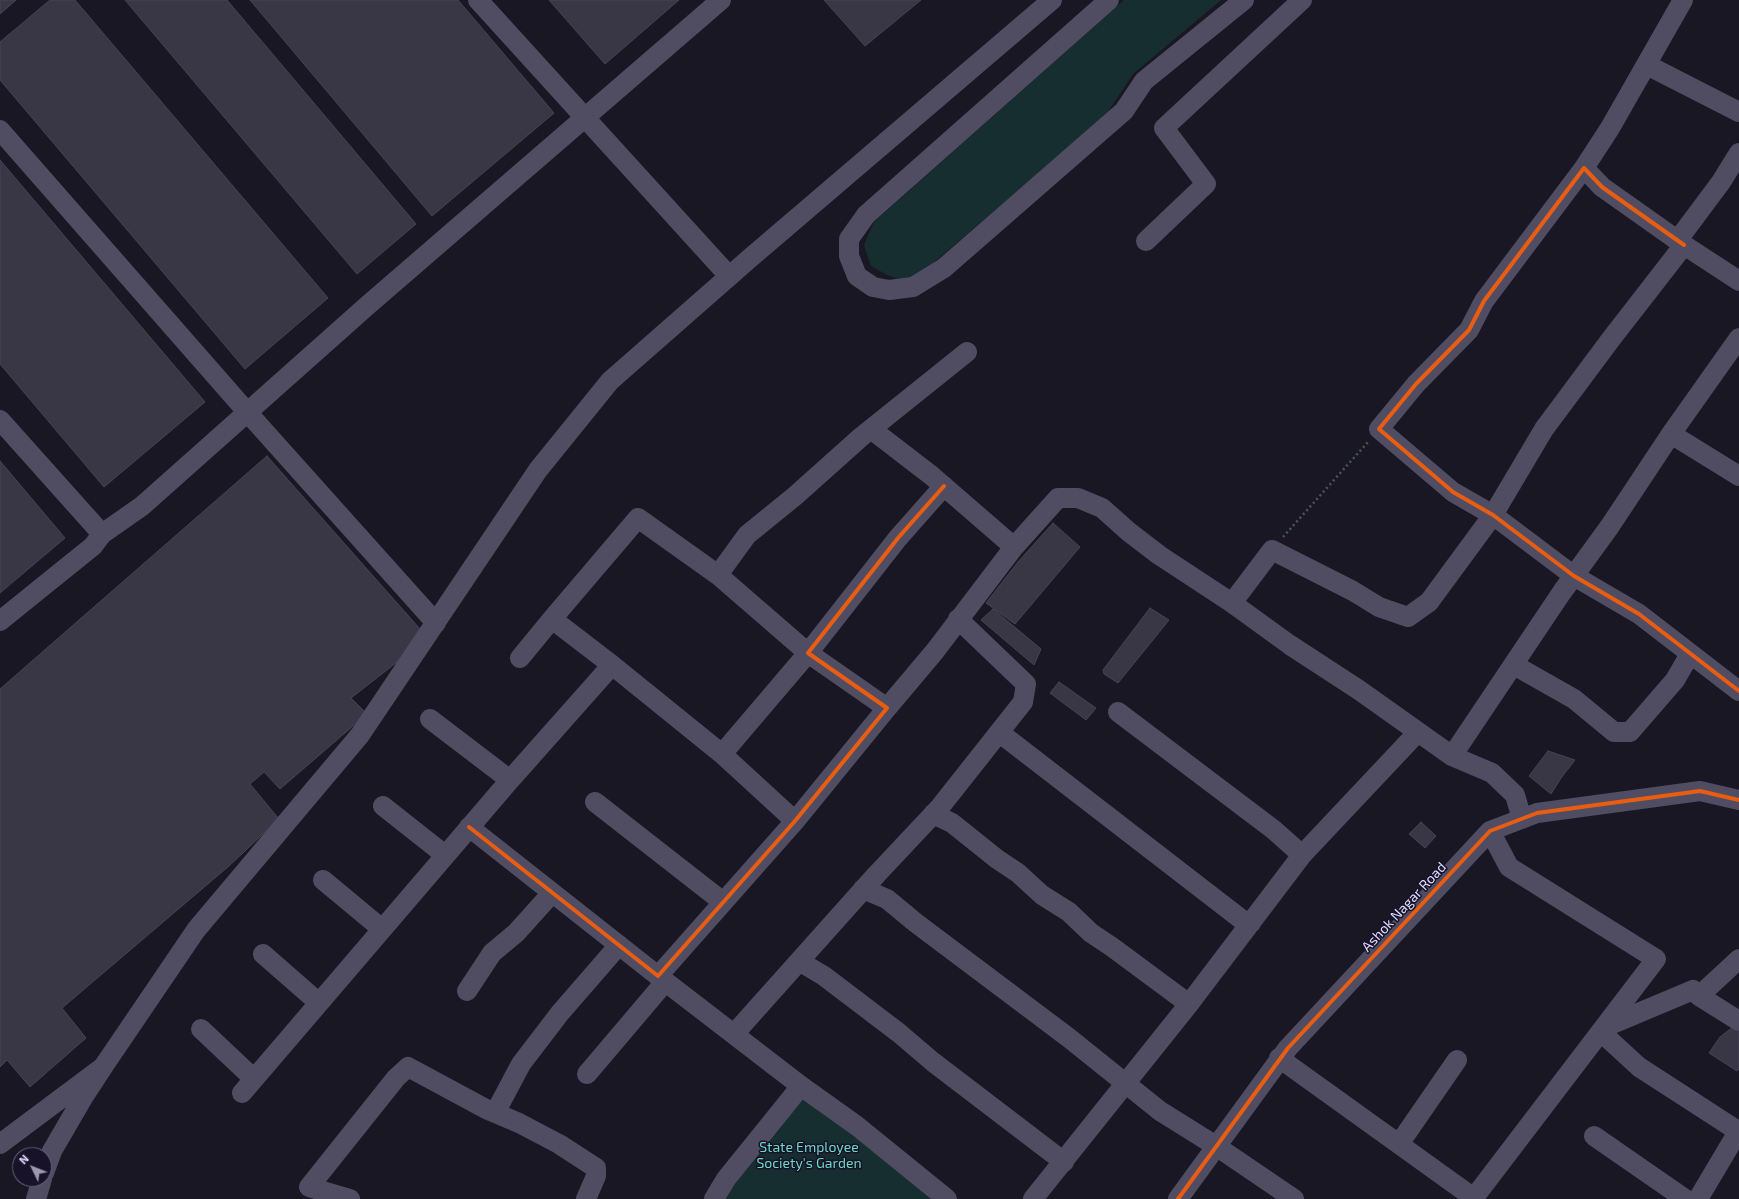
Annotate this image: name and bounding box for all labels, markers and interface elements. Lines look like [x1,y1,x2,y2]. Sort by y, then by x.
street label: Ashok Nagar Road [1358,859,1450,955]
park label: State Employee Society's Garden [756,1139,862,1172]
north arrow [12,1147,52,1187]
text: N [16,1152,31,1167]

